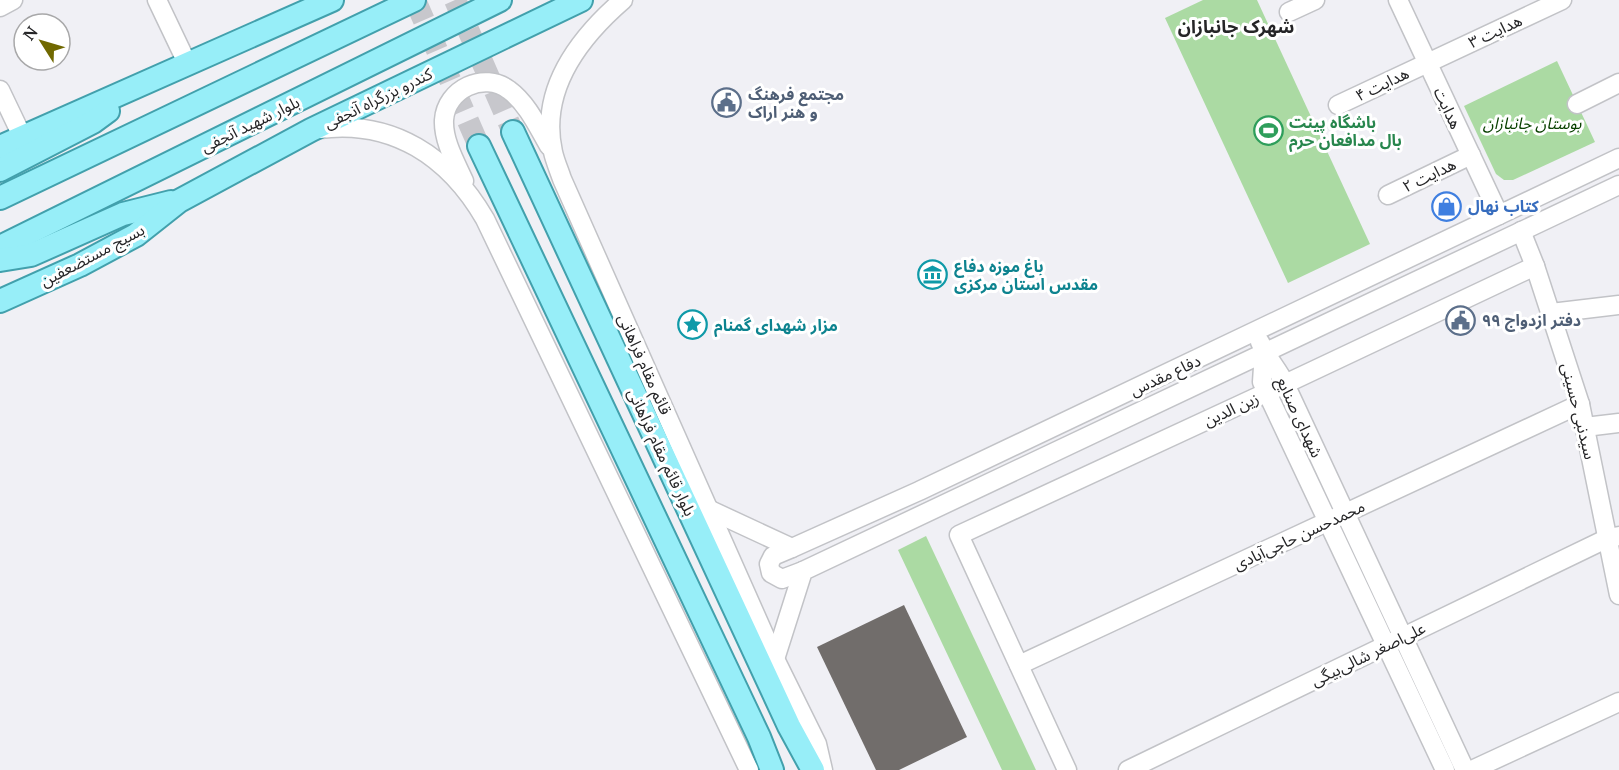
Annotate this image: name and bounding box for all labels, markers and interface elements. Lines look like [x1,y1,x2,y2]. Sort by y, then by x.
street label: هدایت ۳ [1465,9,1525,53]
north arrow [12,12,72,72]
district label: شهرک جانبازان [1178,14,1294,38]
text: N [18,22,42,44]
street label: کندرو بزرگراه آنجفی [320,62,436,134]
street label: هدایت ۴ [1352,62,1412,106]
place label: مجتمع فرهنگ و هنر اراک [748,83,844,123]
street label: هدایت [1429,84,1467,132]
public building icon: مجتمع فرهنگ و هنر اراک [711,87,743,119]
street label: بلوار شهید آنجفی [197,91,303,157]
place label: باشگاه پینت بال مدافعان حرم [1289,111,1402,152]
park label: بوستان جانبازان [1483,112,1582,134]
sports icon: باشگاه پینت بال مدافعان حرم [1252,115,1284,147]
street label: هدایت ۲ [1399,153,1459,197]
shop icon: کتاب نهال [1431,190,1463,222]
place label: کتاب نهال [1468,195,1539,217]
street label: بسیج مستضعفین [36,218,149,294]
place label: باغ موزه دفاع مقدس استان مرکزی [954,255,1098,295]
museum icon: باغ موزه دفاع مقدس استان مرکزی [917,259,949,291]
public building icon: دفتر ازدواج ۹۹ [1445,304,1477,336]
place icon: مزار شهدای گمنام [677,309,709,341]
place label: دفتر ازدواج ۹۹ [1482,309,1581,332]
street label: قائم مقام فراهانی [611,310,677,419]
place label: مزار شهدای گمنام [714,314,838,337]
street label: دفاع مقدس [1126,349,1205,403]
street label: سیدنبی حسینی [1556,360,1602,462]
street label: شهدای صنایع [1270,373,1328,462]
street label: بلوار قائم مقام فراهانی [621,385,701,520]
street label: زین الدین [1200,387,1262,431]
street label: محمدحسن حاجی‌آبادی [1230,495,1368,575]
street label: علی‌اصغر شالی‌بیگی [1307,617,1429,691]

